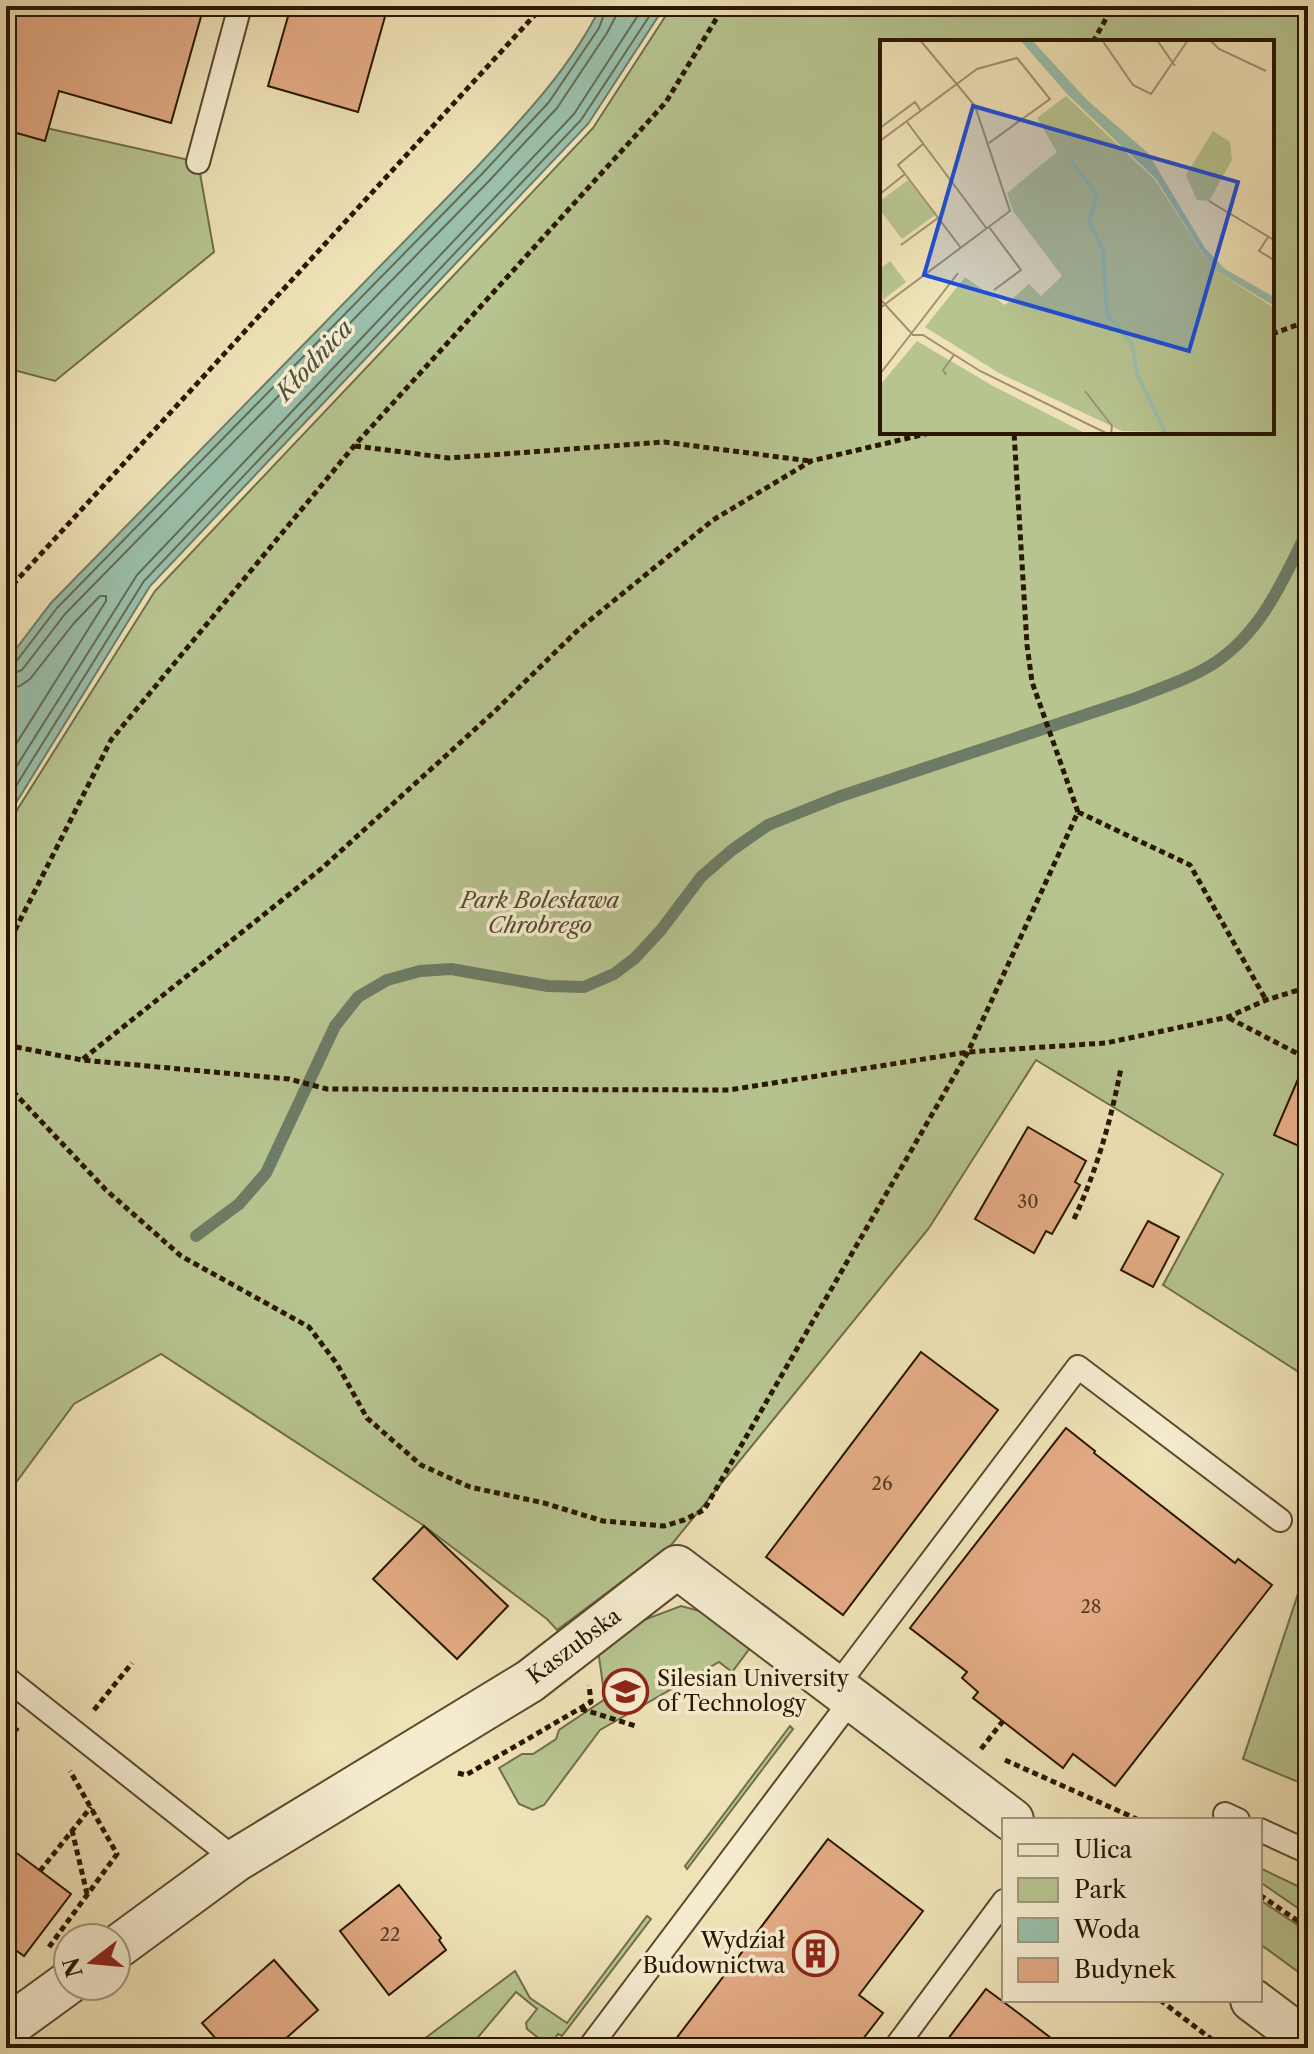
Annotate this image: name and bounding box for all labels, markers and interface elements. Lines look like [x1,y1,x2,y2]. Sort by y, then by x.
inset map [880,40,1274,434]
water label: Kłodnica [268,314,359,408]
park label: Park Bolesława Chrobrego [459,887,619,939]
house number: 30 [1017,1191,1039,1213]
house number: 26 [872,1473,892,1495]
house number: 28 [1080,1596,1102,1618]
street label: Kaszubska [522,1602,626,1690]
place label: Silesian University of Technology [657,1665,850,1717]
school or university icon: Silesian University of Technology [602,1667,650,1715]
legend [1002,1818,1262,2002]
text: Ulica [1074,1835,1133,1864]
text: Park [1074,1875,1127,1904]
text: Woda [1073,1915,1141,1944]
north arrow [52,1922,132,2002]
house number: 22 [380,1924,400,1946]
place label: Wydział Budownictwa [643,1927,785,1979]
building icon: Wydział Budownictwa [792,1929,840,1977]
text: N [58,1954,89,1980]
text: Budynek [1074,1955,1177,1984]

